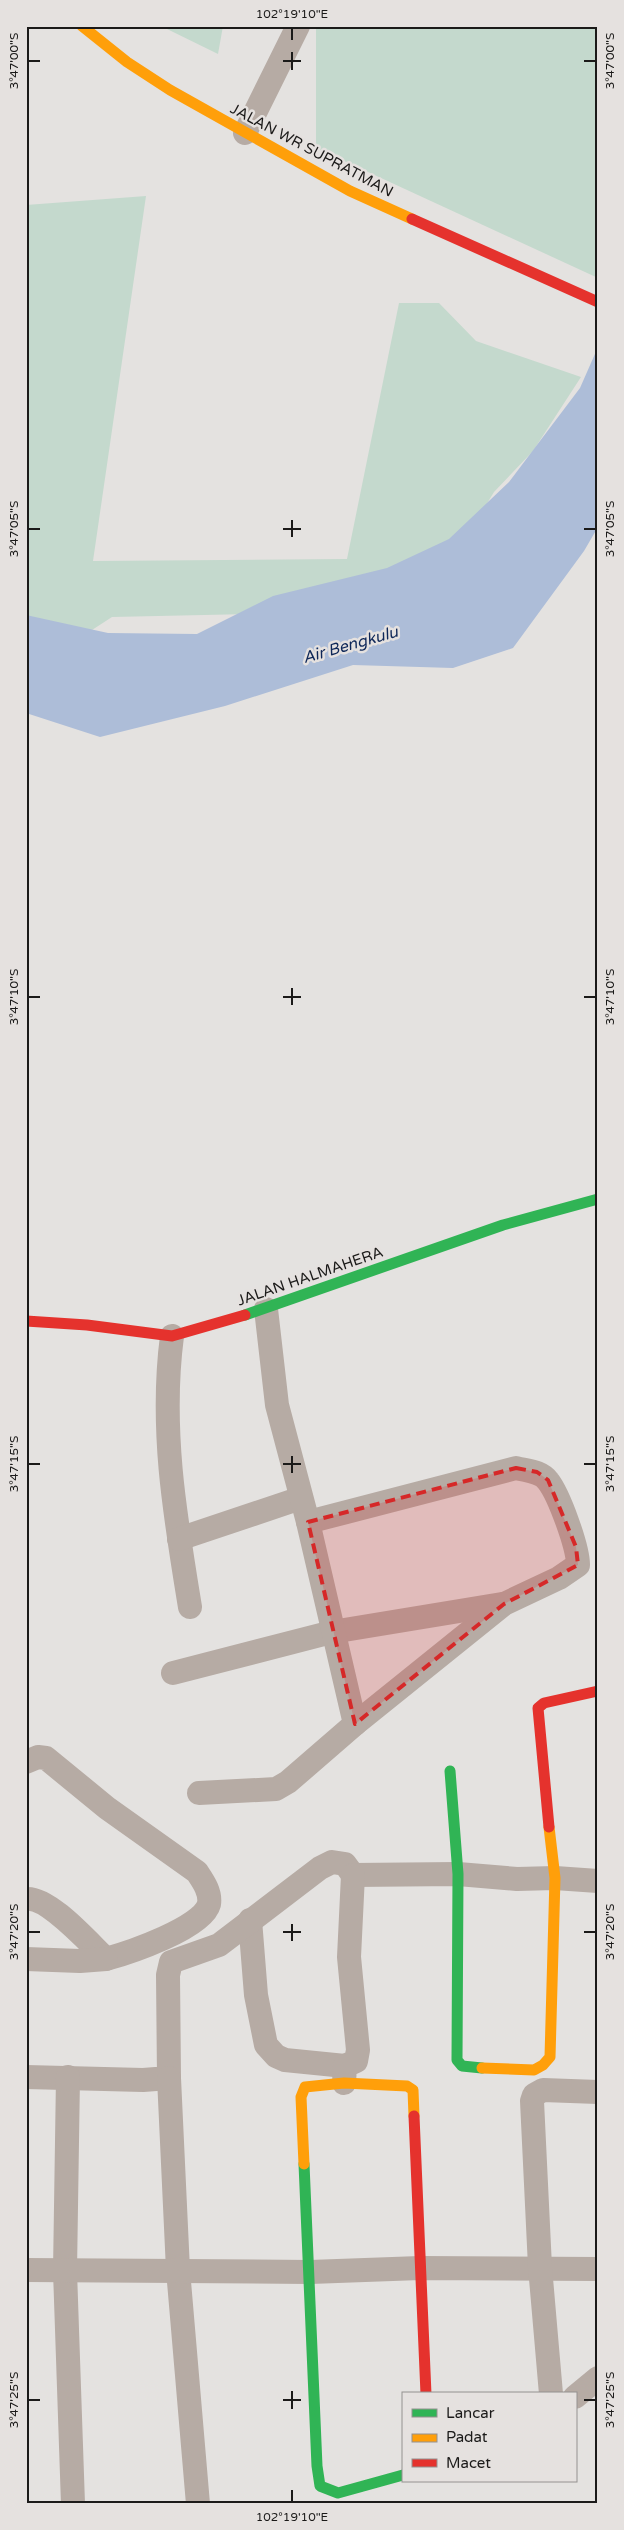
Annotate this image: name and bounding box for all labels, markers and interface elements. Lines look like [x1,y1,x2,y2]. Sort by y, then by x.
text: 102°19'10"E [256,7,329,21]
text: 3°47'00"S [7,33,21,89]
text: 3°47'00"S [603,33,617,89]
street label: JALAN WR SUPRATMAN [227,99,397,201]
text: 3°47'05"S [7,501,21,557]
text: 3°47'05"S [603,501,617,557]
water label: Air Bengkulu [300,621,401,668]
text: 3°47'10"S [7,969,21,1025]
text: 3°47'10"S [603,969,617,1025]
street label: JALAN HALMAHERA [235,1243,385,1309]
text: 3°47'15"S [7,1436,21,1492]
text: 3°47'15"S [603,1436,617,1492]
text: 3°47'20"S [7,1904,21,1960]
text: 3°47'20"S [603,1904,617,1960]
text: 3°47'25"S [7,2372,21,2428]
text: 3°47'25"S [603,2372,617,2428]
legend [402,2392,576,2482]
text: Lancar [446,2404,495,2422]
text: Padat [446,2428,488,2446]
text: Macet [446,2454,491,2472]
text: 102°19'10"E [256,2510,329,2524]

